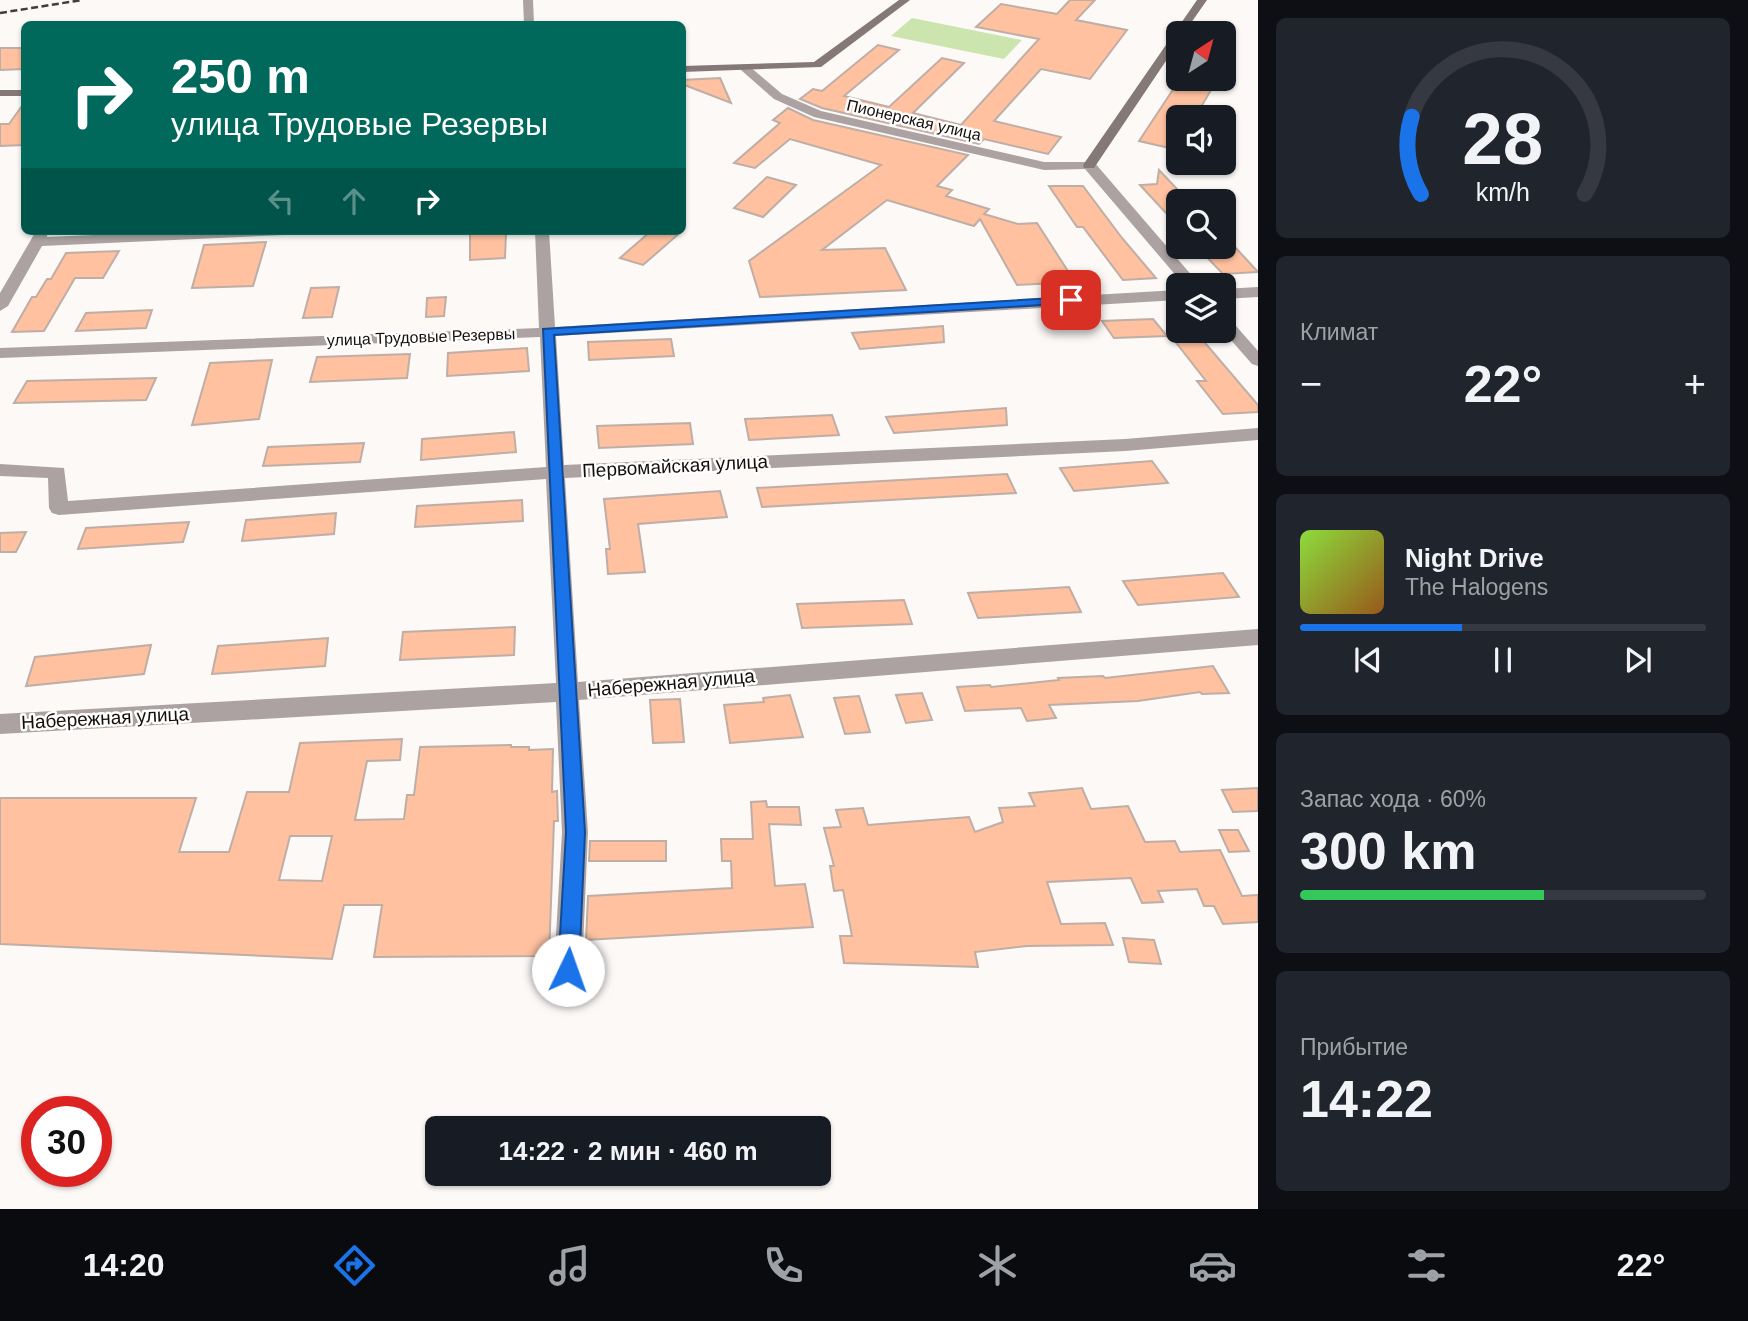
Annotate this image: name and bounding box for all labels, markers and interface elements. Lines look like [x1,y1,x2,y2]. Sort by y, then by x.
north arrow [1166,21,1236,91]
map controls [1166,21,1236,343]
icon: right [56,49,147,140]
text: 250 m [171,49,310,103]
street label: Пионерская улица [845,96,983,144]
text: 28 [1463,98,1543,179]
button: sound [1166,105,1236,175]
text: улица Трудовые Резервы [171,106,548,142]
text: km/h [1476,178,1530,206]
icon: left [262,182,300,220]
icon: ahead [335,182,373,220]
icon: right [408,182,446,220]
button: search [1166,189,1236,259]
pin [1041,270,1101,330]
button: layers [1166,273,1236,343]
icon: arrive [1052,281,1090,319]
text: Климат [1300,319,1378,345]
street label: улица Трудовые Резервы [326,325,516,349]
text: 22° [1464,355,1542,413]
text: − [1300,363,1322,405]
text: + [1684,363,1706,405]
street label: Первомайская улица [582,451,769,481]
text: Night Drive [1405,543,1544,573]
text: The Halogens [1405,574,1548,600]
icon: previous [1349,641,1387,679]
icon: pause [1484,641,1522,679]
icon: next [1619,641,1657,679]
street label: Набережная улица [586,665,756,701]
street label: Набережная улица [21,703,190,733]
text: Запас хода · 60% [1300,786,1486,812]
text: 300 km [1300,822,1476,880]
position arrow [531,933,605,1007]
text: Прибытие [1300,1034,1408,1060]
text: 14:22 [1300,1070,1433,1128]
speed limit sign: 30 [21,1096,112,1187]
text: 14:22 · 2 мин · 460 m [498,1136,758,1166]
icon: directions [330,1241,379,1290]
icon: music [545,1241,594,1290]
icon: phone [759,1241,808,1290]
icon: climate [973,1241,1022,1290]
icon: car [1188,1241,1237,1290]
icon: filters [1402,1241,1451,1290]
text: 14:20 [83,1247,165,1283]
text: 22° [1617,1247,1665,1283]

